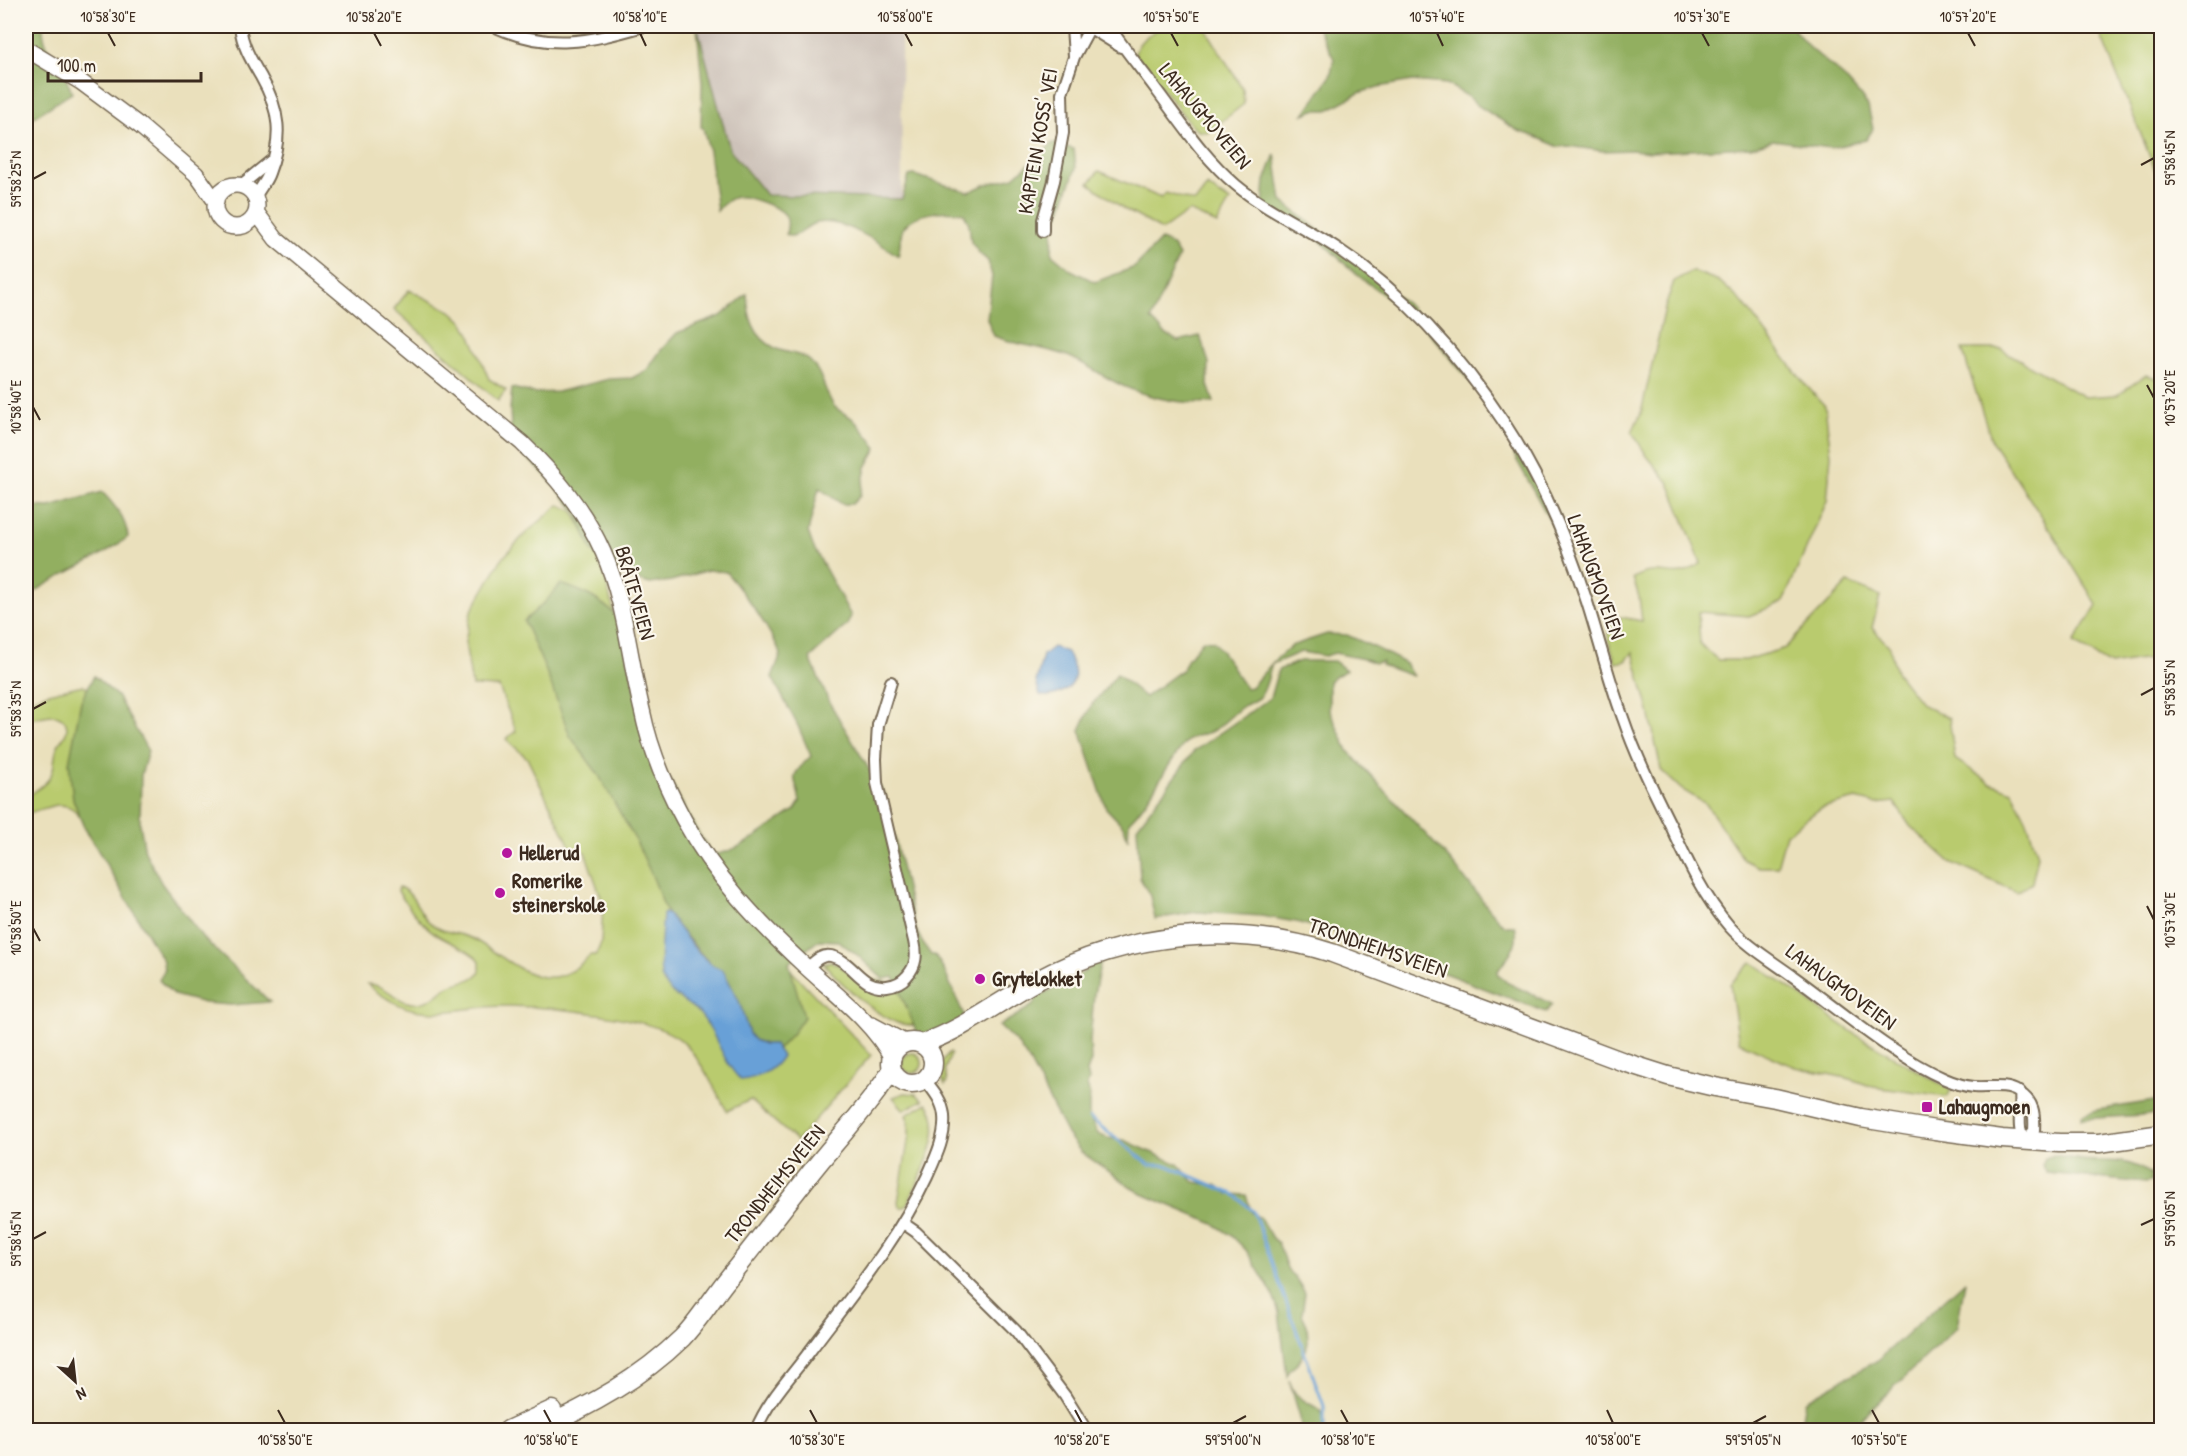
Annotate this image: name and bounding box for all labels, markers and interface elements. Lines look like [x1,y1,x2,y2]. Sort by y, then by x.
text: 10°58'30"E [80,6,136,27]
text: 10°58'20"E [346,6,402,27]
text: 10°58'10"E [613,6,668,27]
text: 10°58'00"E [877,6,933,27]
text: 10°57'50"E [1143,6,1199,27]
text: 10°57'40"E [1409,6,1465,27]
text: 10°57'30"E [1674,6,1731,27]
text: 10°57'20"E [1940,6,1997,27]
scale bar [48,45,201,83]
text: 100 m [57,53,96,78]
street label: LAHAUGMOVEIEN [1152,56,1258,175]
street label: KAPTEIN KOSS' VEI [1010,66,1065,216]
text: 59°58'45"N [2159,130,2180,186]
text: 59°58'25"N [5,151,26,207]
text: 10°57'20"E [2159,369,2180,426]
text: 10°58'40"E [5,379,26,434]
street label: LAHAUGMOVEIEN [1561,511,1632,643]
street label: BRÅTEVEIEN [608,543,663,643]
text: 59°58'55"N [2159,660,2180,716]
text: 59°58'35"N [5,681,26,737]
place label: Hellerud [519,838,580,867]
marker: Hellerud [500,846,514,860]
place label: Romerike steinerskole [512,866,606,919]
marker: Romerike steinerskole [493,886,507,900]
text: 10°57'30"E [2159,891,2180,948]
text: 10°58'50"E [5,900,26,956]
street label: TRONDHEIMSVEIEN [1305,910,1451,985]
street label: LAHAUGMOVEIEN [1780,937,1903,1037]
place label: Grytelokket [992,964,1082,994]
marker: Grytelokket [973,972,987,986]
place label: Lahaugmoen [1939,1092,2030,1122]
marker: Lahaugmoen [1920,1100,1934,1114]
street label: TRONDHEIMSVEIEN [718,1118,831,1249]
text: 59°59'05"N [2159,1191,2180,1247]
text: 59°58'45"N [5,1211,26,1267]
north arrow [45,1351,105,1411]
text: N [73,1383,91,1406]
text: 10°58'50"E [257,1429,313,1450]
text: 10°58'40"E [524,1429,579,1450]
text: 10°58'30"E [789,1429,845,1450]
text: 10°58'20"E [1054,1429,1110,1450]
text: 59°59'00"N [1205,1429,1261,1450]
text: 10°58'10"E [1321,1429,1376,1450]
text: 10°58'00"E [1585,1429,1641,1450]
text: 59°59'05"N [1725,1429,1781,1450]
text: 10°57'50"E [1851,1429,1907,1450]

